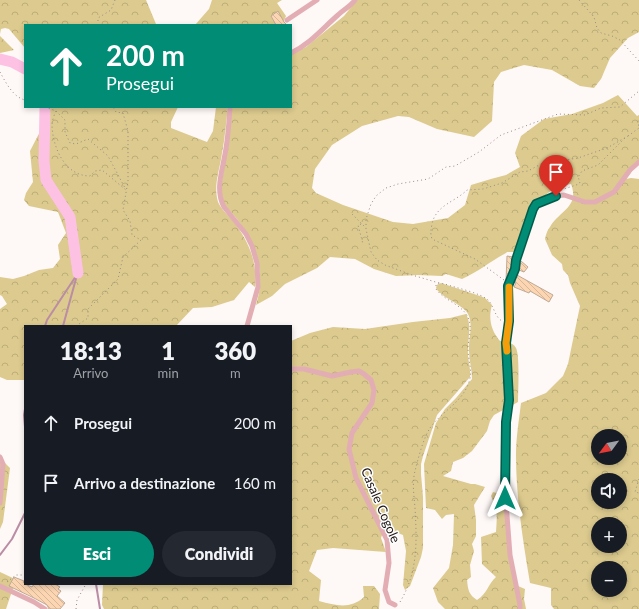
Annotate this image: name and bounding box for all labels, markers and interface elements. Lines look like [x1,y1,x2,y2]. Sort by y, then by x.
text: 200 m [106,38,185,72]
icon: ahead [40,40,92,92]
text: Prosegui [106,72,174,94]
pin [539,155,573,196]
icon: arrive [545,161,567,183]
text: 18:13 [60,336,122,365]
text: 1 [161,336,175,365]
text: 360 [214,336,256,365]
text: Arrivo [73,365,108,381]
text: min [158,365,179,381]
text: m [230,365,241,381]
icon: ahead [40,412,62,434]
text: Prosegui [74,414,132,432]
text: 200 m [234,414,276,432]
north arrow [591,429,627,465]
map controls [591,429,627,597]
street label: Casale Cogole [358,465,404,545]
icon: arrive [40,472,62,494]
button: sound [591,473,627,509]
text: Arrivo a destinazione [74,474,215,492]
text: 160 m [234,474,276,492]
position arrow [484,477,526,519]
button: + [591,517,627,553]
button: Esci [40,531,154,577]
button: Condividi [162,531,276,577]
button: − [591,561,627,597]

